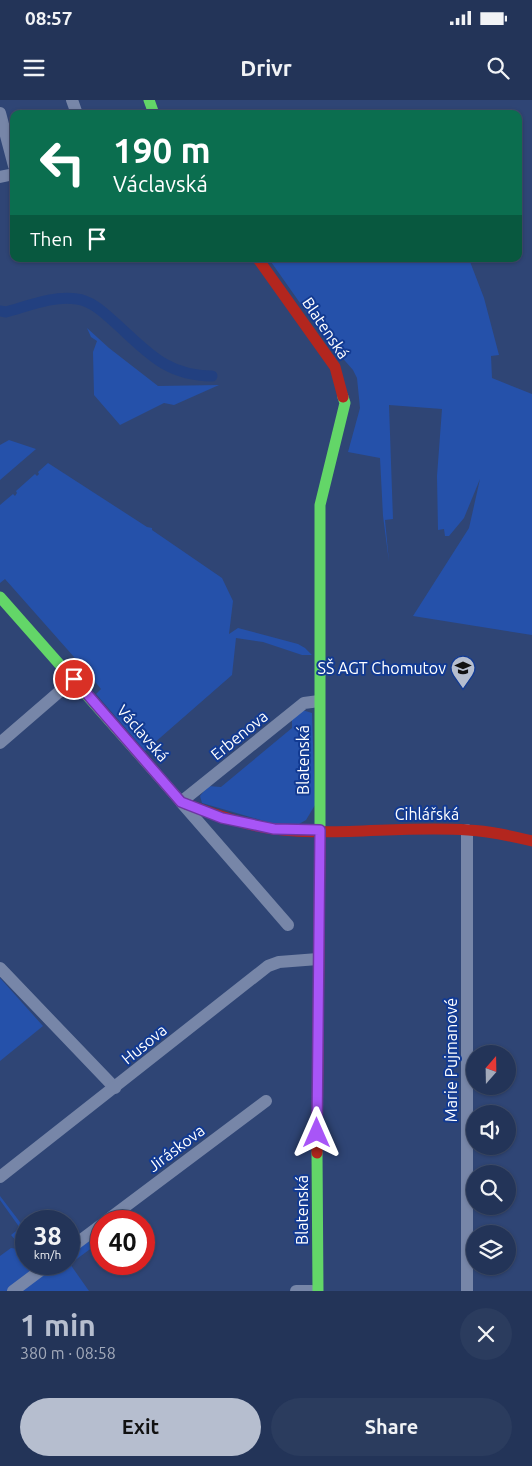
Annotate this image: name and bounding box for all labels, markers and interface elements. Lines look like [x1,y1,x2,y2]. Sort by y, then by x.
text: 08:57 [25,7,73,29]
icon: menu [20,54,48,82]
icon: search [484,54,512,82]
text: Drivr [240,55,292,80]
icon: left [30,130,95,195]
text: 190 m [113,130,211,170]
text: Václavská [113,171,208,196]
icon: arrive [83,225,111,253]
text: Then [30,228,73,250]
street label: Blatenská [299,294,353,362]
school or university icon: SŠ AGT Chomutov [450,655,476,689]
pin [53,658,95,700]
place label: SŠ AGT Chomutov [318,658,446,677]
icon: arrive [60,665,88,693]
street label: Václavská [114,701,172,765]
street label: Erbenova [207,707,271,763]
street label: Blatenská [294,725,312,795]
street label: Cihlářská [395,805,459,823]
street label: Marie Pujmanové [442,998,460,1122]
street label: Husova [118,1020,170,1068]
north arrow [466,1045,516,1095]
map controls [466,1045,516,1275]
button: sound [466,1105,516,1155]
position arrow [290,1106,342,1158]
street label: Jiráskova [144,1121,208,1175]
button: search [466,1165,516,1215]
street label: Blatenská [293,1175,311,1245]
speed limit sign: 40 [90,1210,155,1275]
text: 38 [33,1222,62,1250]
button: layers [466,1225,516,1275]
text: km/h [34,1248,61,1261]
text: 1 min [20,1308,96,1342]
button: close [460,1308,512,1360]
text: 380 m · 08:58 [20,1344,116,1362]
button: Exit [20,1398,261,1456]
button: Share [271,1398,512,1456]

